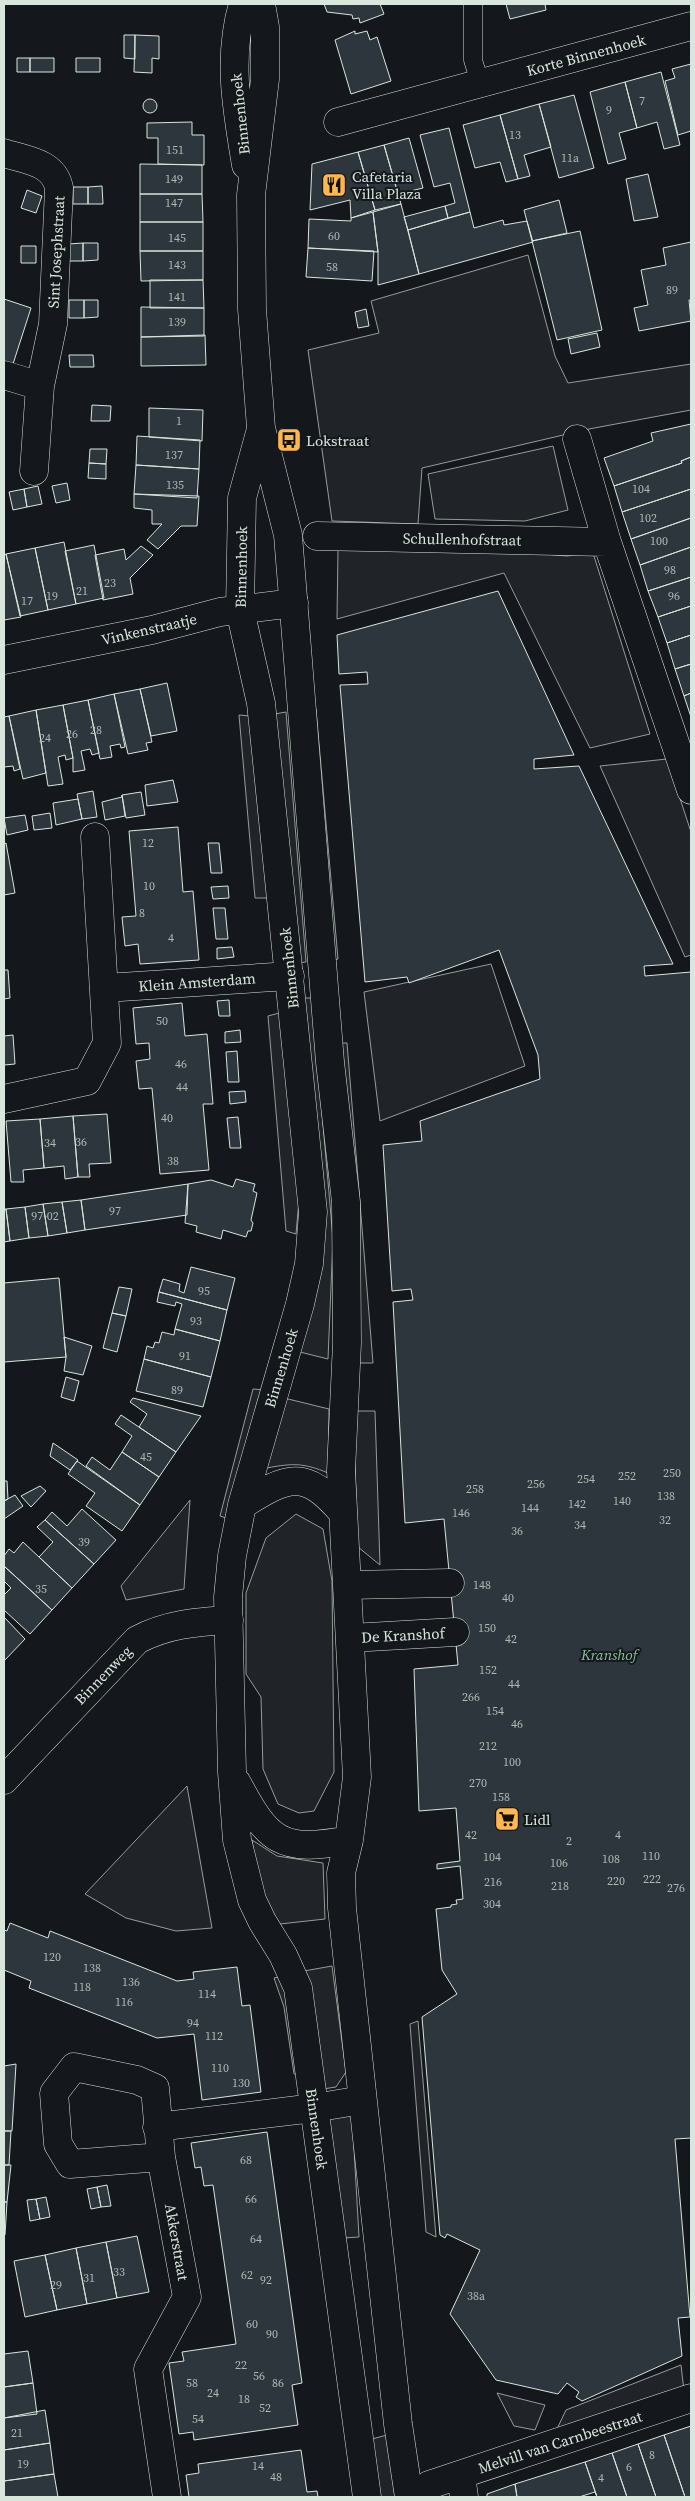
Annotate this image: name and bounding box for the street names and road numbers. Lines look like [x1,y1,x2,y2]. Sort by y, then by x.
street label: Korte Binnenhoek [524,29,649,81]
street label: Binnenhoek [225,71,255,156]
street label: Sint Josephstraat [43,195,69,309]
street label: Binnenhoek [230,525,252,608]
street label: Schullenhofstraat [403,527,522,551]
street label: Vinkenstraatje [99,608,199,650]
street label: Binnenhoek [274,925,304,1010]
street label: Klein Amsterdam [138,967,257,997]
street label: Binnenhoek [259,1325,303,1410]
street label: De Kranshof [361,1622,447,1648]
street label: Binnenweg [69,1641,137,1709]
street label: Binnenhoek [301,2087,333,2172]
street label: Akkerstraat [160,2202,194,2282]
street label: Melvill van Carnbeestraat [475,2406,645,2478]

